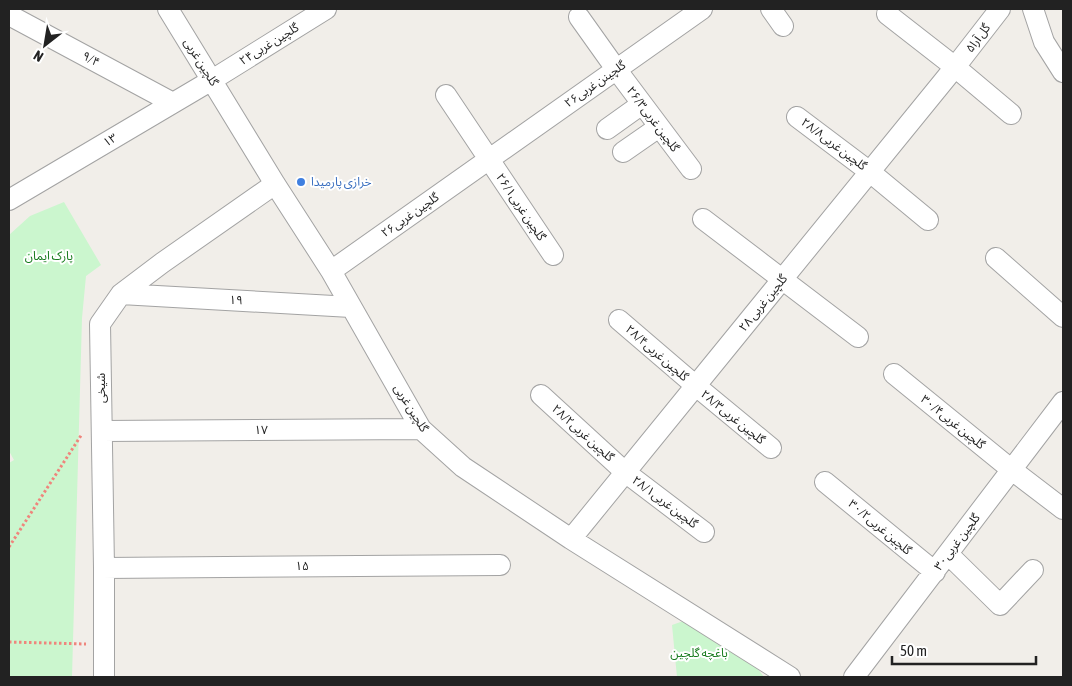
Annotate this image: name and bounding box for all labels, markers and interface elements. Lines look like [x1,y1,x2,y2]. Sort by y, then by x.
north arrow [20,20,70,70]
street label: گلچین غربی۲۴ [237,20,303,69]
street label: گل آرا۵ [963,20,994,55]
street label: گلچین غربی [180,36,222,90]
text: N [31,47,46,65]
street label: ۹/۴ [80,49,102,69]
street label: گلچینن غربی۲۶ [562,57,630,111]
street label: گلچین غربی۲۶/۳ [623,84,683,156]
street label: گلچین غربی۲۸/۸ [798,115,870,175]
street label: ۱۳ [101,130,120,150]
street label: گلچین غربی۲۶/۱ [492,171,549,245]
place label: خرازی پارمیدا [311,175,372,190]
marker: خرازی پارمیدا [295,176,307,188]
street label: گلچین غربی۲۶ [378,189,443,241]
park label: پارک ایمان [25,249,73,264]
street label: گلچین غربی ۲۸ [736,271,792,335]
street label: ۱۹ [229,293,243,307]
street label: گلچین غربی۲۸/۴ [622,322,692,385]
street label: شیخی [94,373,108,403]
street label: گلچین غربی [390,382,432,436]
street label: گلچین غربی۲۸/۳ [698,387,769,449]
street label: گلچین غربی۳۰/۴ [918,392,989,454]
street label: گلچین غربی۲۸/۲ [549,402,618,466]
street label: ۱۷ [254,423,268,437]
street label: گلچین غربی۲۸/۱ [629,473,701,533]
street label: گلچین غربی۳۰/۲ [845,496,915,559]
street label: گلچین غربی۳۰ [931,510,984,574]
street label: ۱۵ [295,559,309,573]
scale bar [892,634,1036,666]
text: 50 m [900,642,927,659]
park label: باغچه گلچین [670,646,728,661]

